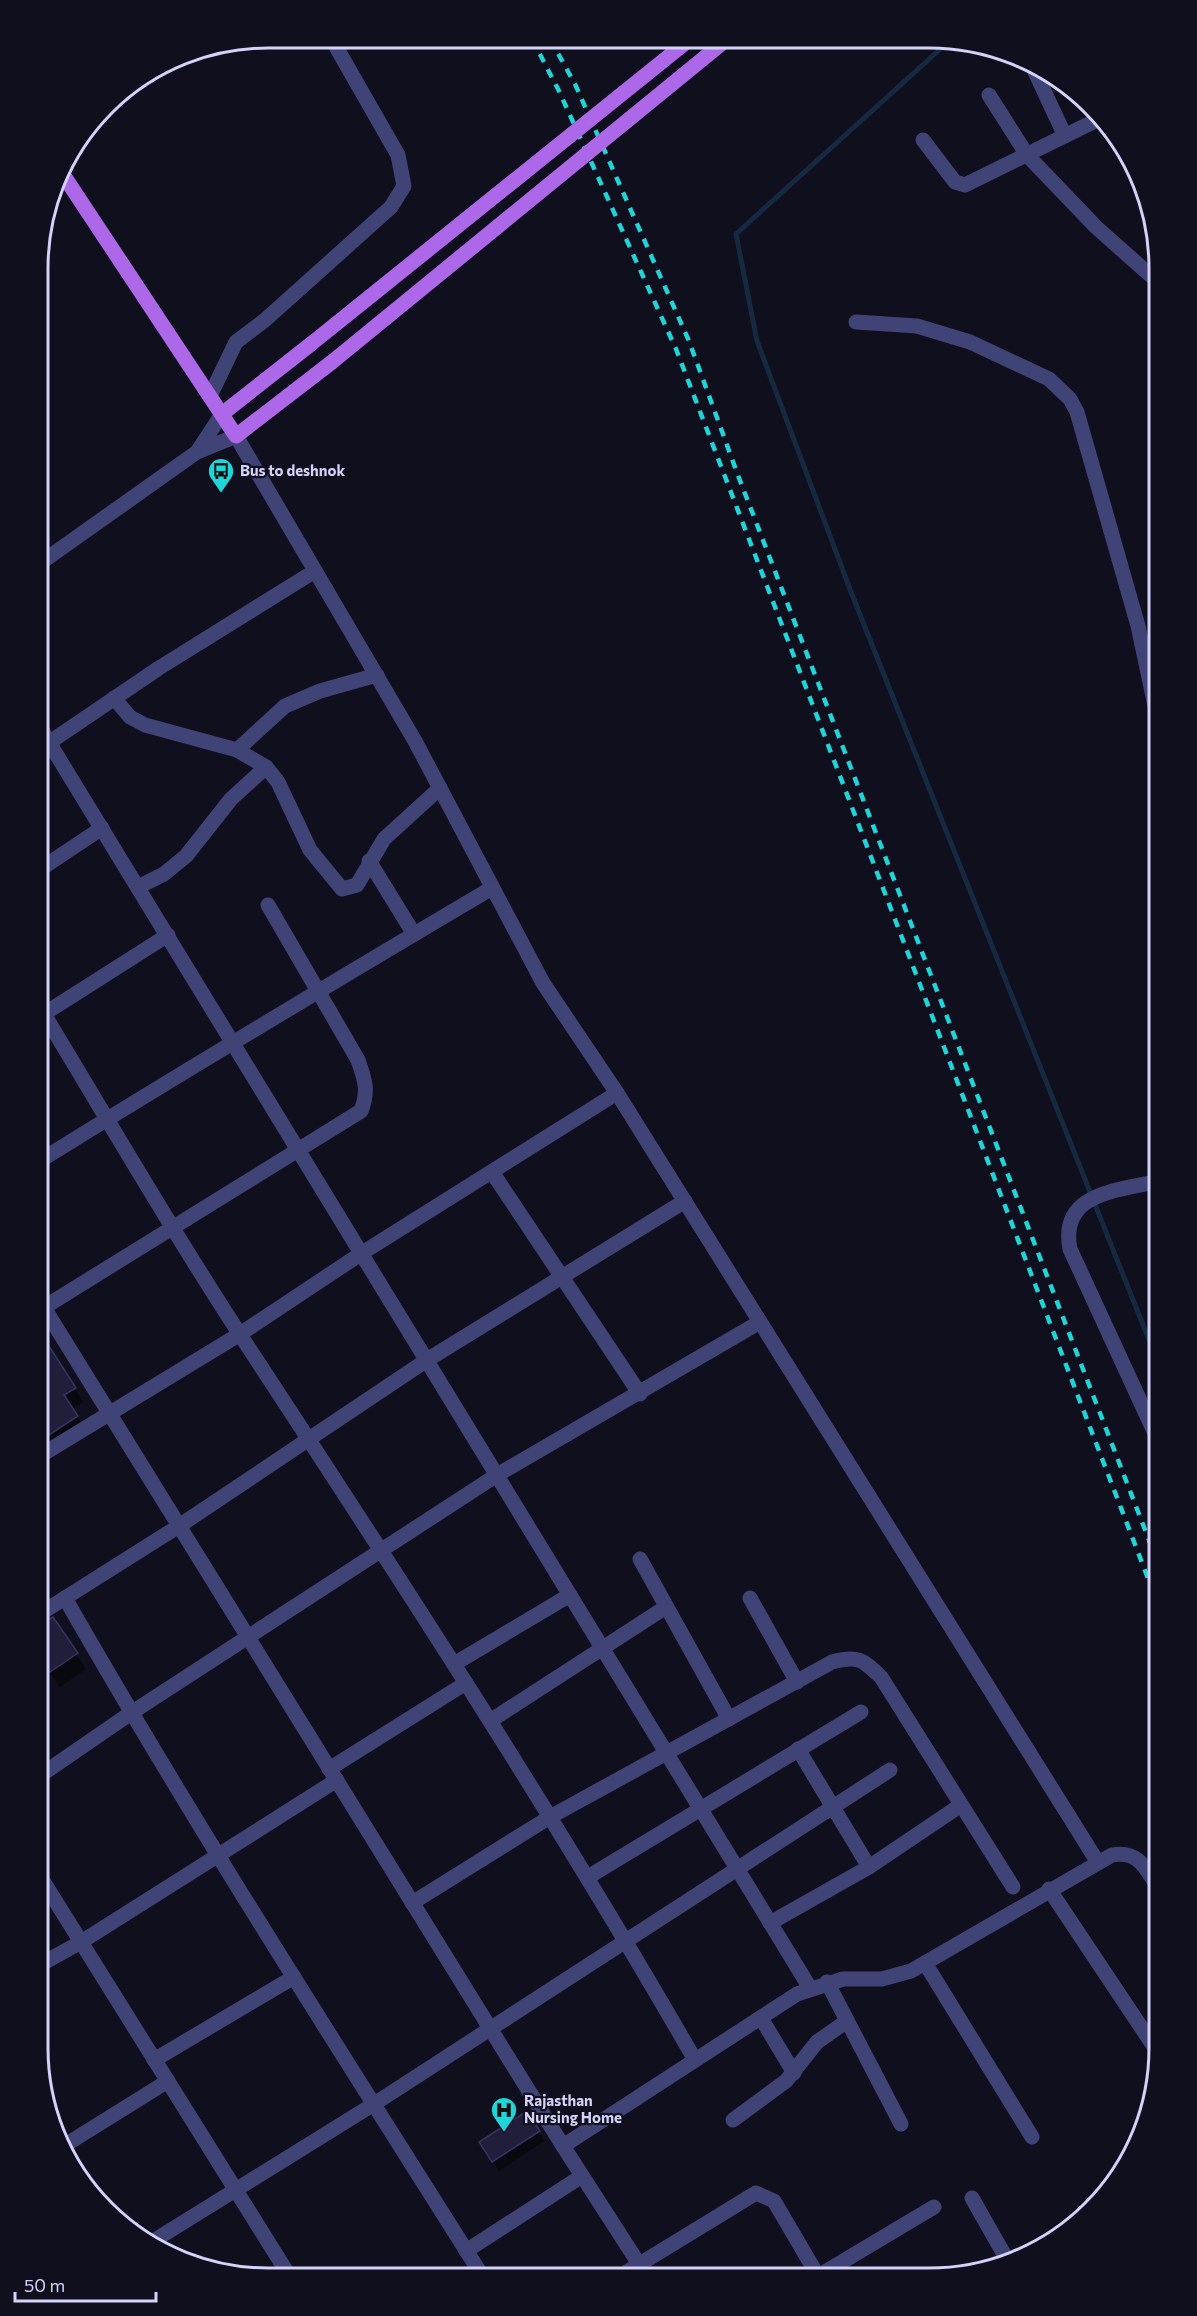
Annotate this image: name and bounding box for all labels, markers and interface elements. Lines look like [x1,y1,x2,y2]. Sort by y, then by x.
bus stop icon: Bus to deshnok [206,456,236,494]
place label: Bus to deshnok [240,461,345,479]
place label: Rajasthan Nursing Home [524,2091,622,2126]
hospital icon: Rajasthan Nursing Home [489,2095,519,2133]
scale bar [15,2265,156,2303]
text: 50 m [24,2274,65,2296]

